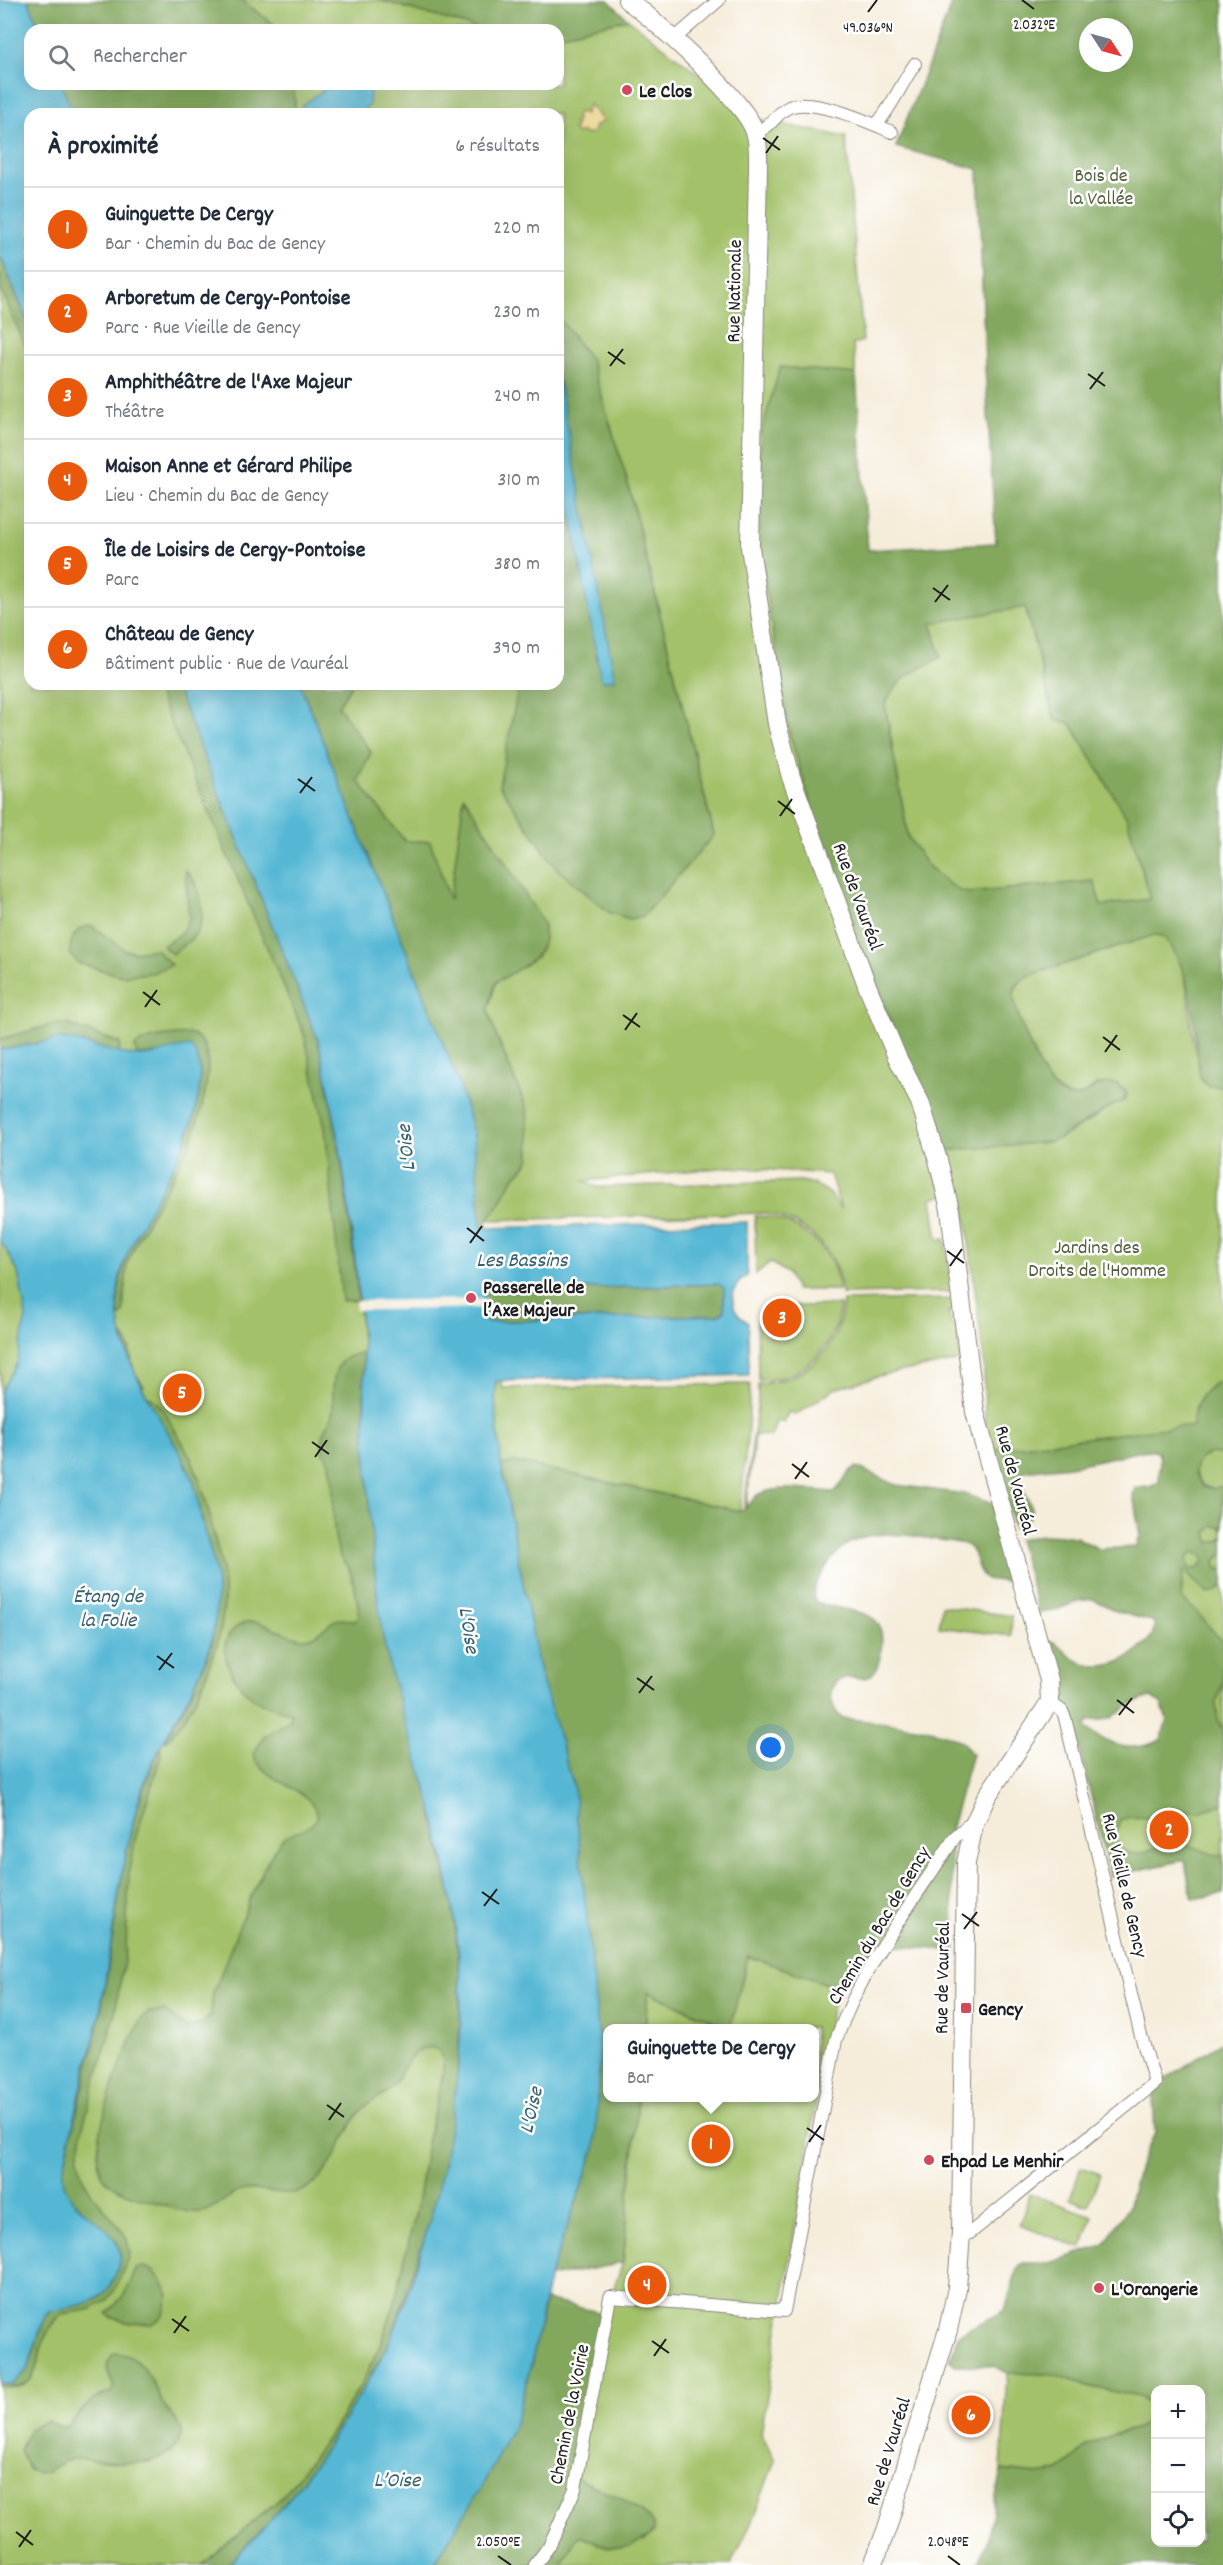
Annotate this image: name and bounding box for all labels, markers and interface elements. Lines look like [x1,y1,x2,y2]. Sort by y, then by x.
text: 2.032°E [1013,15,1055,37]
text: 49.036°N [843,18,893,40]
north arrow [1079,18,1133,72]
search box [24,24,564,90]
icon: search [45,41,78,74]
text: Rechercher [93,42,187,73]
place label: Le Clos [639,79,693,107]
marker: Le Clos [620,83,634,97]
text: À proximité [48,129,158,166]
text: 6 résultats [455,133,540,161]
park label: Bois de la Vallée [1069,163,1134,214]
text: Guinguette De Cergy [105,200,273,231]
text: 1 [65,215,70,243]
text: 220 m [493,215,540,243]
text: Bar · Chemin du Bac de Gency [105,231,325,259]
street label: Rue Nationale [721,239,751,343]
text: Arboretum de Cergy‐Pontoise [105,284,351,315]
text: 2 [63,299,72,327]
text: 230 m [493,299,540,327]
text: Parc · Rue Vieille de Gency [105,315,300,343]
text: Amphithéâtre de l'Axe Majeur [105,368,352,399]
text: 3 [63,383,72,411]
text: 240 m [494,383,540,411]
text: Théâtre [105,399,164,427]
text: Maison Anne et Gérard Philipe [105,452,352,483]
text: 4 [63,467,72,495]
text: 310 m [498,467,540,495]
text: Lieu · Chemin du Bac de Gency [105,483,328,511]
text: Île de Loisirs de Cergy-Pontoise [105,536,365,567]
text: 5 [63,551,72,579]
text: 380 m [494,551,540,579]
text: Parc [105,567,139,595]
text: Château de Gency [105,620,253,651]
text: 6 [63,635,72,663]
text: 390 m [493,635,540,663]
text: Bâtiment public · Rue de Vauréal [105,651,348,679]
street label: Rue de Vauréal [824,839,889,955]
water label: L'Oise [390,1121,425,1172]
park label: Jardins des Droits de l'Homme [1028,1235,1166,1286]
water label: Les Bassins [476,1247,569,1277]
place label: Passerelle de l’Axe Majeur [483,1275,585,1326]
marker: Passerelle de l’Axe Majeur [464,1291,478,1305]
pin: 3 [762,1296,802,1340]
pin: 5 [162,1370,201,1416]
street label: Rue de Vauréal [986,1423,1042,1539]
water label: Étang de la Folie [73,1583,145,1637]
water label: L'Oise [449,1605,486,1658]
your location [756,1733,785,1762]
pin: 2 [1150,1808,1188,1852]
street label: Rue Vieille de Gency [1093,1811,1154,1962]
street label: Chemin du Bac de Gency [822,1841,939,2011]
street label: Rue de Vauréal [929,1921,959,2034]
place label: Gency [978,1997,1023,2025]
marker: Gency [959,2001,973,2015]
popup [603,2024,819,2102]
text: Guinguette De Cergy [627,2034,795,2065]
text: Bar [627,2065,653,2093]
water label: L'Oise [513,2083,553,2137]
pin: 1 [692,2122,730,2166]
place label: Ehpad Le Menhir [941,2149,1064,2177]
marker: Ehpad Le Menhir [922,2153,936,2167]
pin: 4 [628,2262,666,2308]
place label: L'Orangerie [1111,2277,1198,2305]
marker: L'Orangerie [1092,2281,1106,2295]
street label: Chemin de la Voirie [544,2342,598,2487]
map controls [1151,2385,1205,2547]
button: + [1151,2385,1205,2439]
pin: 6 [952,2392,990,2438]
street label: Rue de Vauréal [860,2394,920,2510]
button: − [1151,2439,1205,2493]
water label: L’Oise [374,2467,422,2497]
button: locate [1151,2493,1205,2547]
text: 2.050°E [476,2532,520,2554]
text: 2.048°E [927,2532,969,2554]

